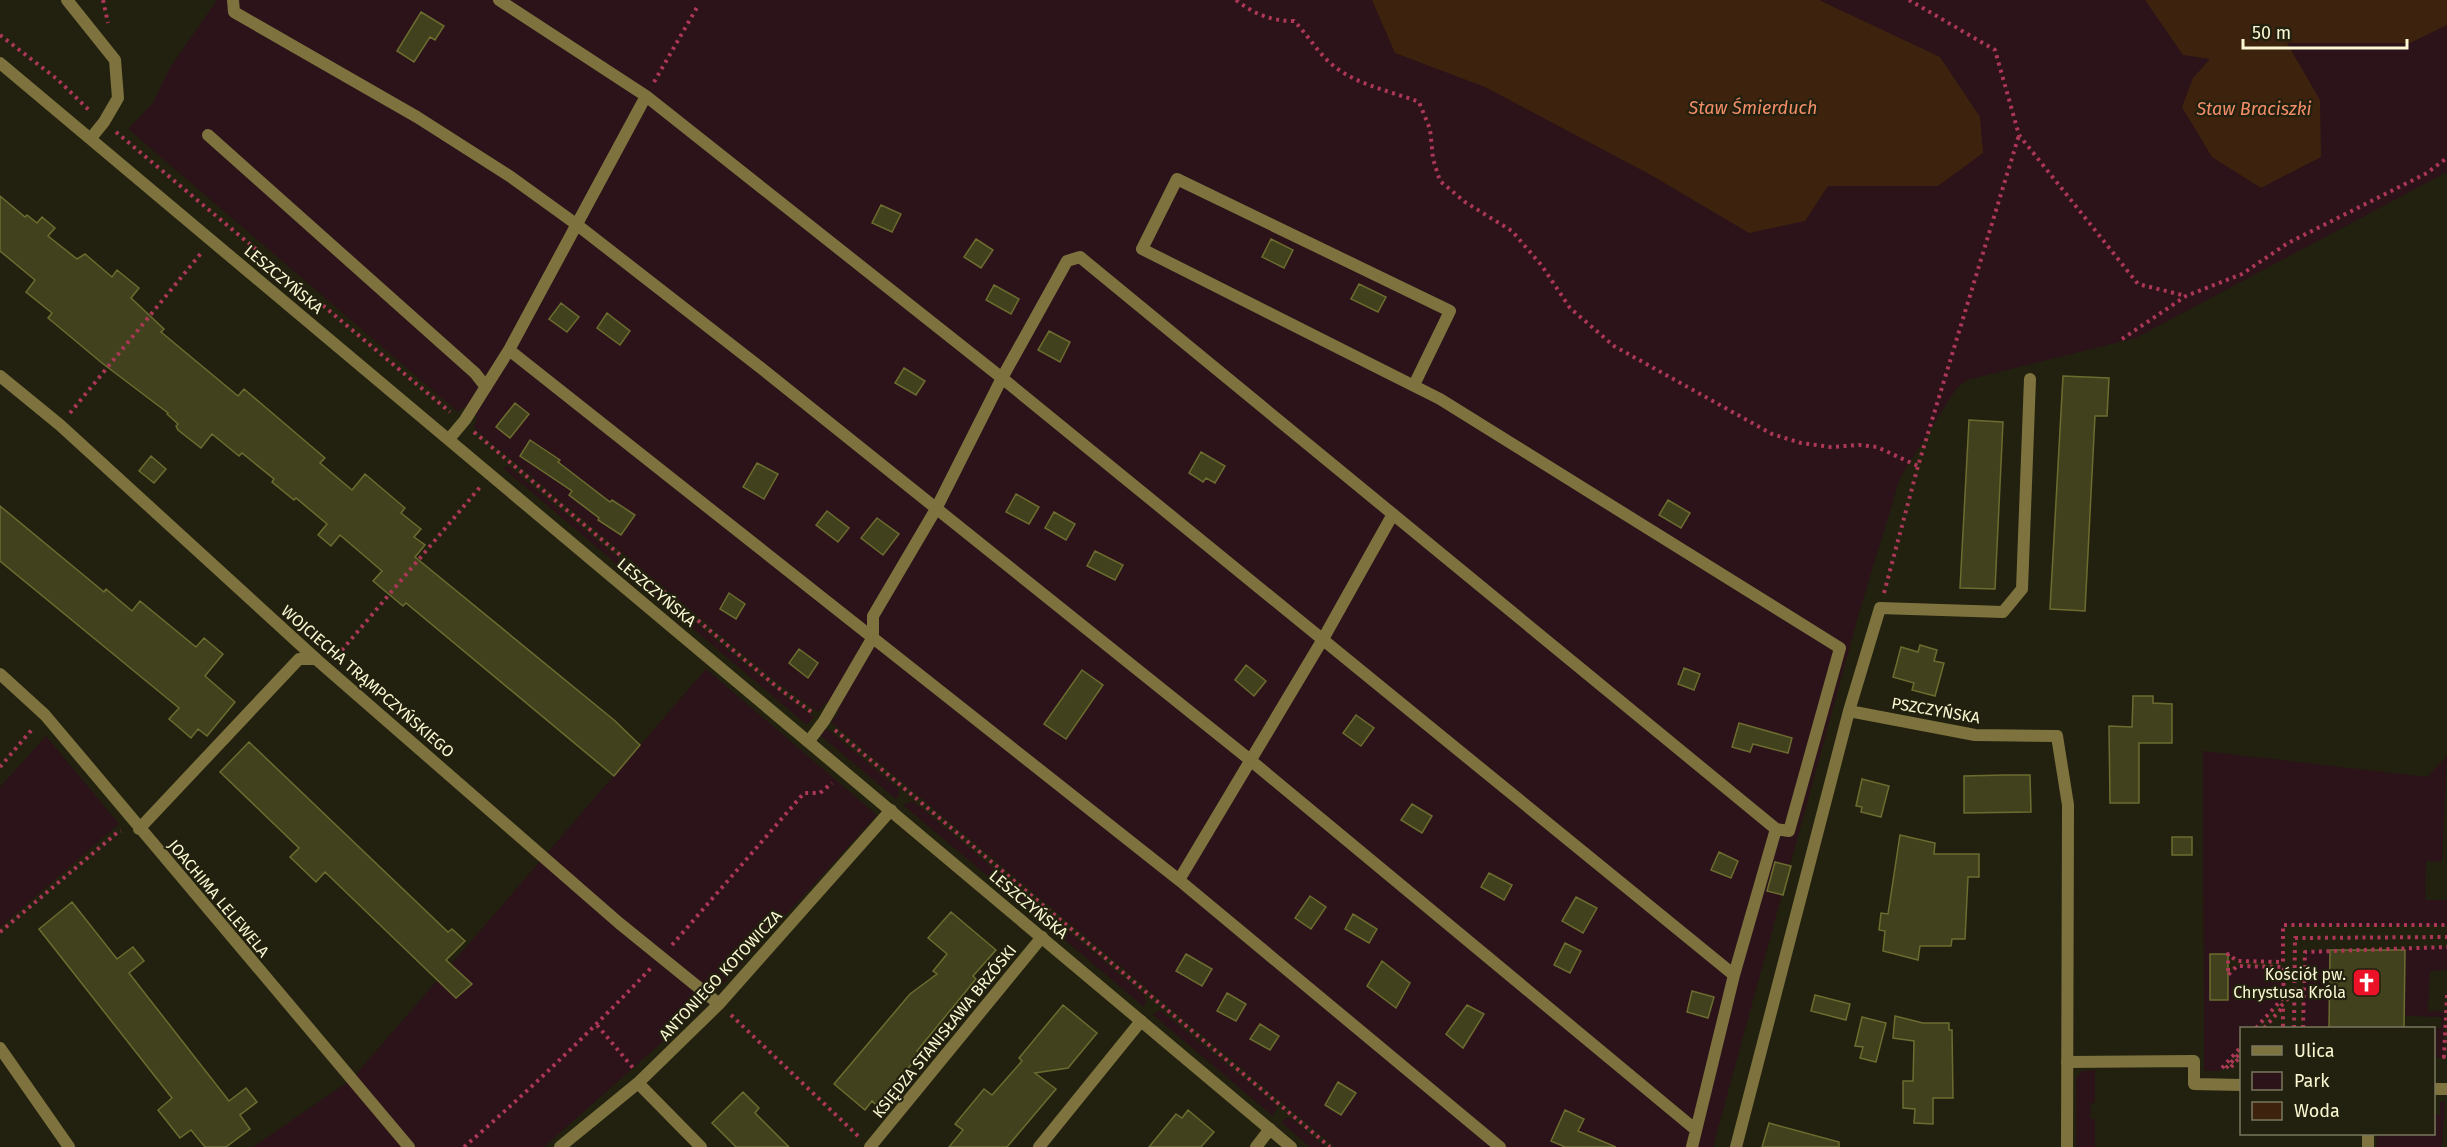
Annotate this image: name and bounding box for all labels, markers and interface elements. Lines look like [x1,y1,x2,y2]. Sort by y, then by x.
scale bar [2243,12,2406,50]
text: 50 m [2252,22,2291,44]
water label: Staw Śmierduch [1688,97,1817,119]
water label: Staw Braciszki [2195,98,2312,120]
street label: LESZCZYŃSKA [240,240,328,318]
street label: LESZCZYŃSKA [613,553,701,631]
street label: WOJCIECHA TRĄMPCZYŃSKIEGO [277,600,459,762]
street label: PSZCZYŃSKA [1890,692,1983,728]
street label: JOACHIMA LELEWELA [164,836,274,961]
street label: LESZCZYŃSKA [985,865,1073,943]
street label: ANTONIEGO KOTOWICZA [655,906,786,1044]
street label: KSIĘDZA STANISŁAWA BRZÓSKI [868,940,1020,1122]
place label: Kościół pw. Chrystusa Króla [2233,965,2346,1002]
church icon: Kościół pw. Chrystusa Króla [2351,967,2383,999]
legend [2240,1027,2435,1135]
text: Ulica [2294,1040,2334,1062]
text: Park [2294,1070,2330,1092]
text: Woda [2294,1100,2340,1122]

